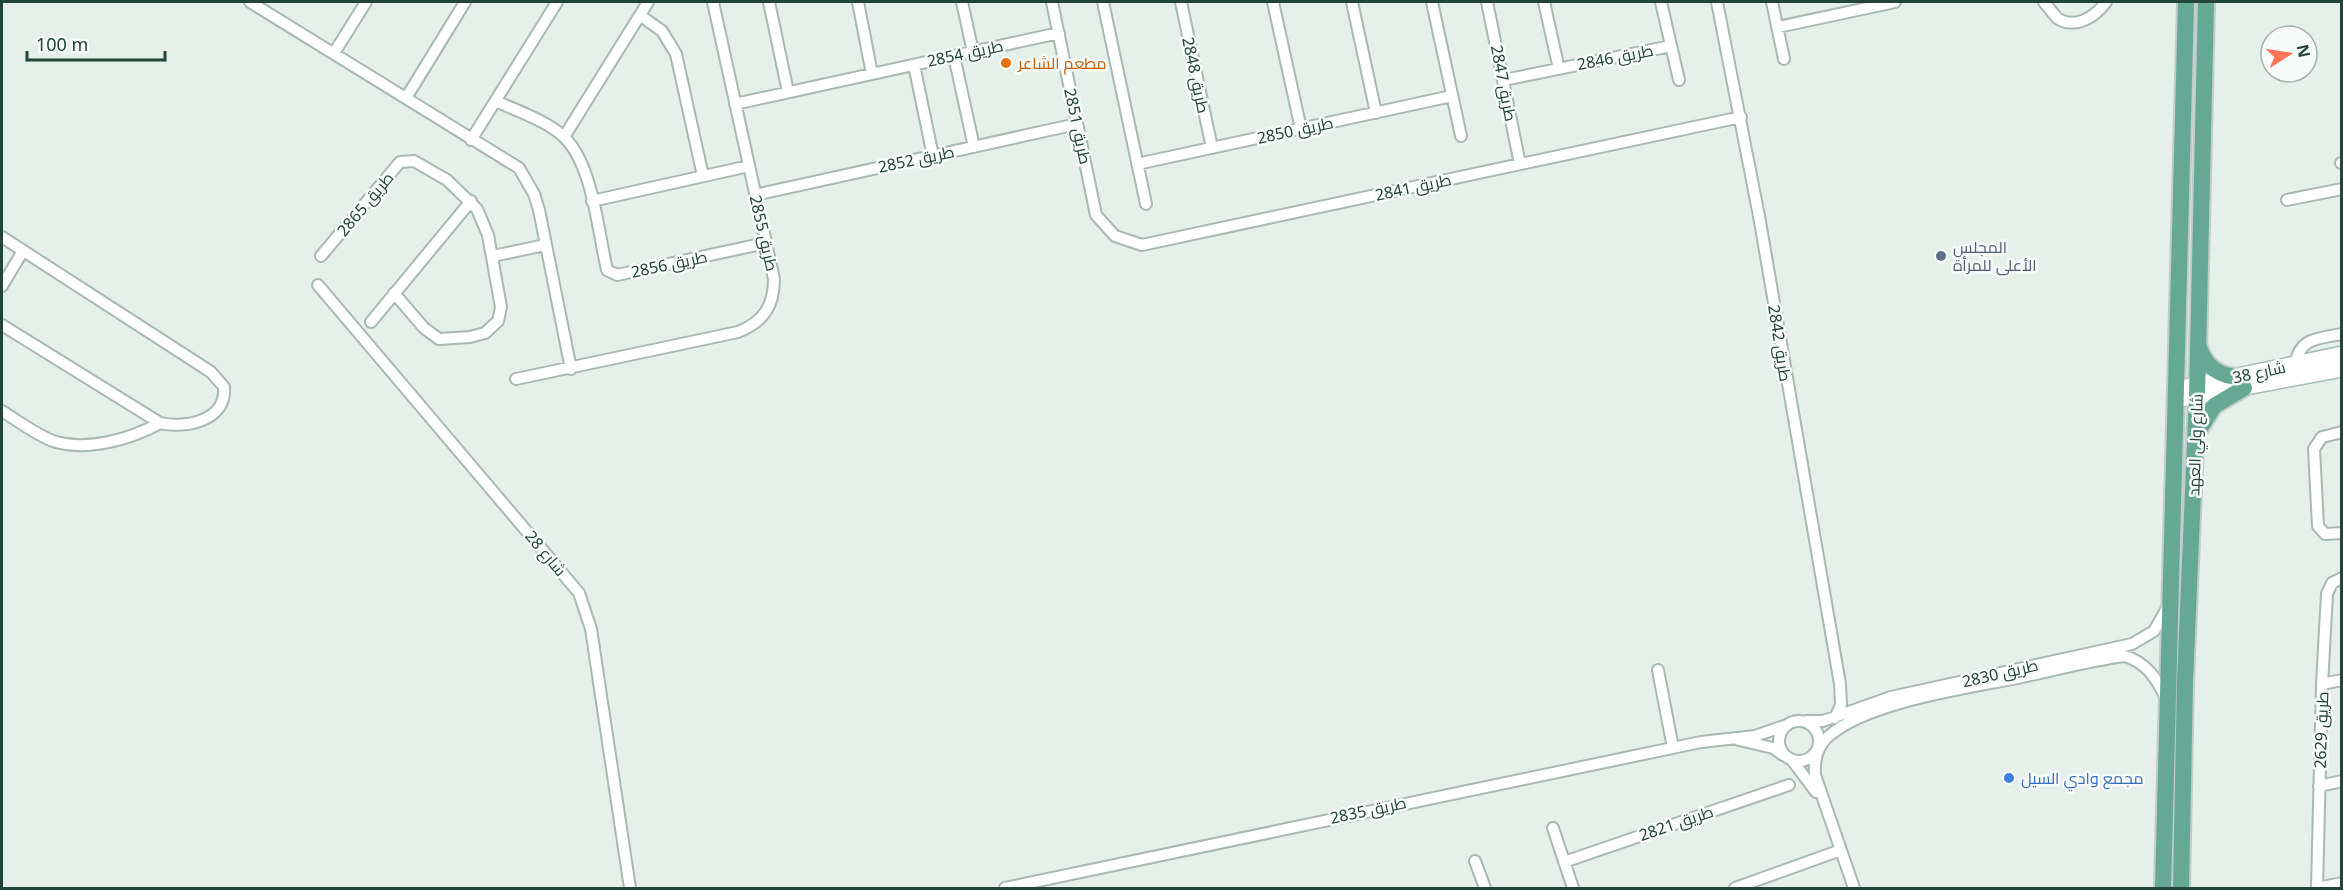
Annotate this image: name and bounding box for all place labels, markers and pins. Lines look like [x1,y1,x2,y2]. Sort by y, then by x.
place label: مطعم الشاعر [1017,52,1107,75]
marker: مطعم الشاعر [999,56,1013,70]
place label: المجلس الأعلى للمرأة [1953,236,2037,276]
marker: المجلس الأعلى للمرأة [1934,249,1948,263]
place label: مجمع وادي السيل [2021,767,2144,792]
marker: مجمع وادي السيل [2002,771,2016,785]

